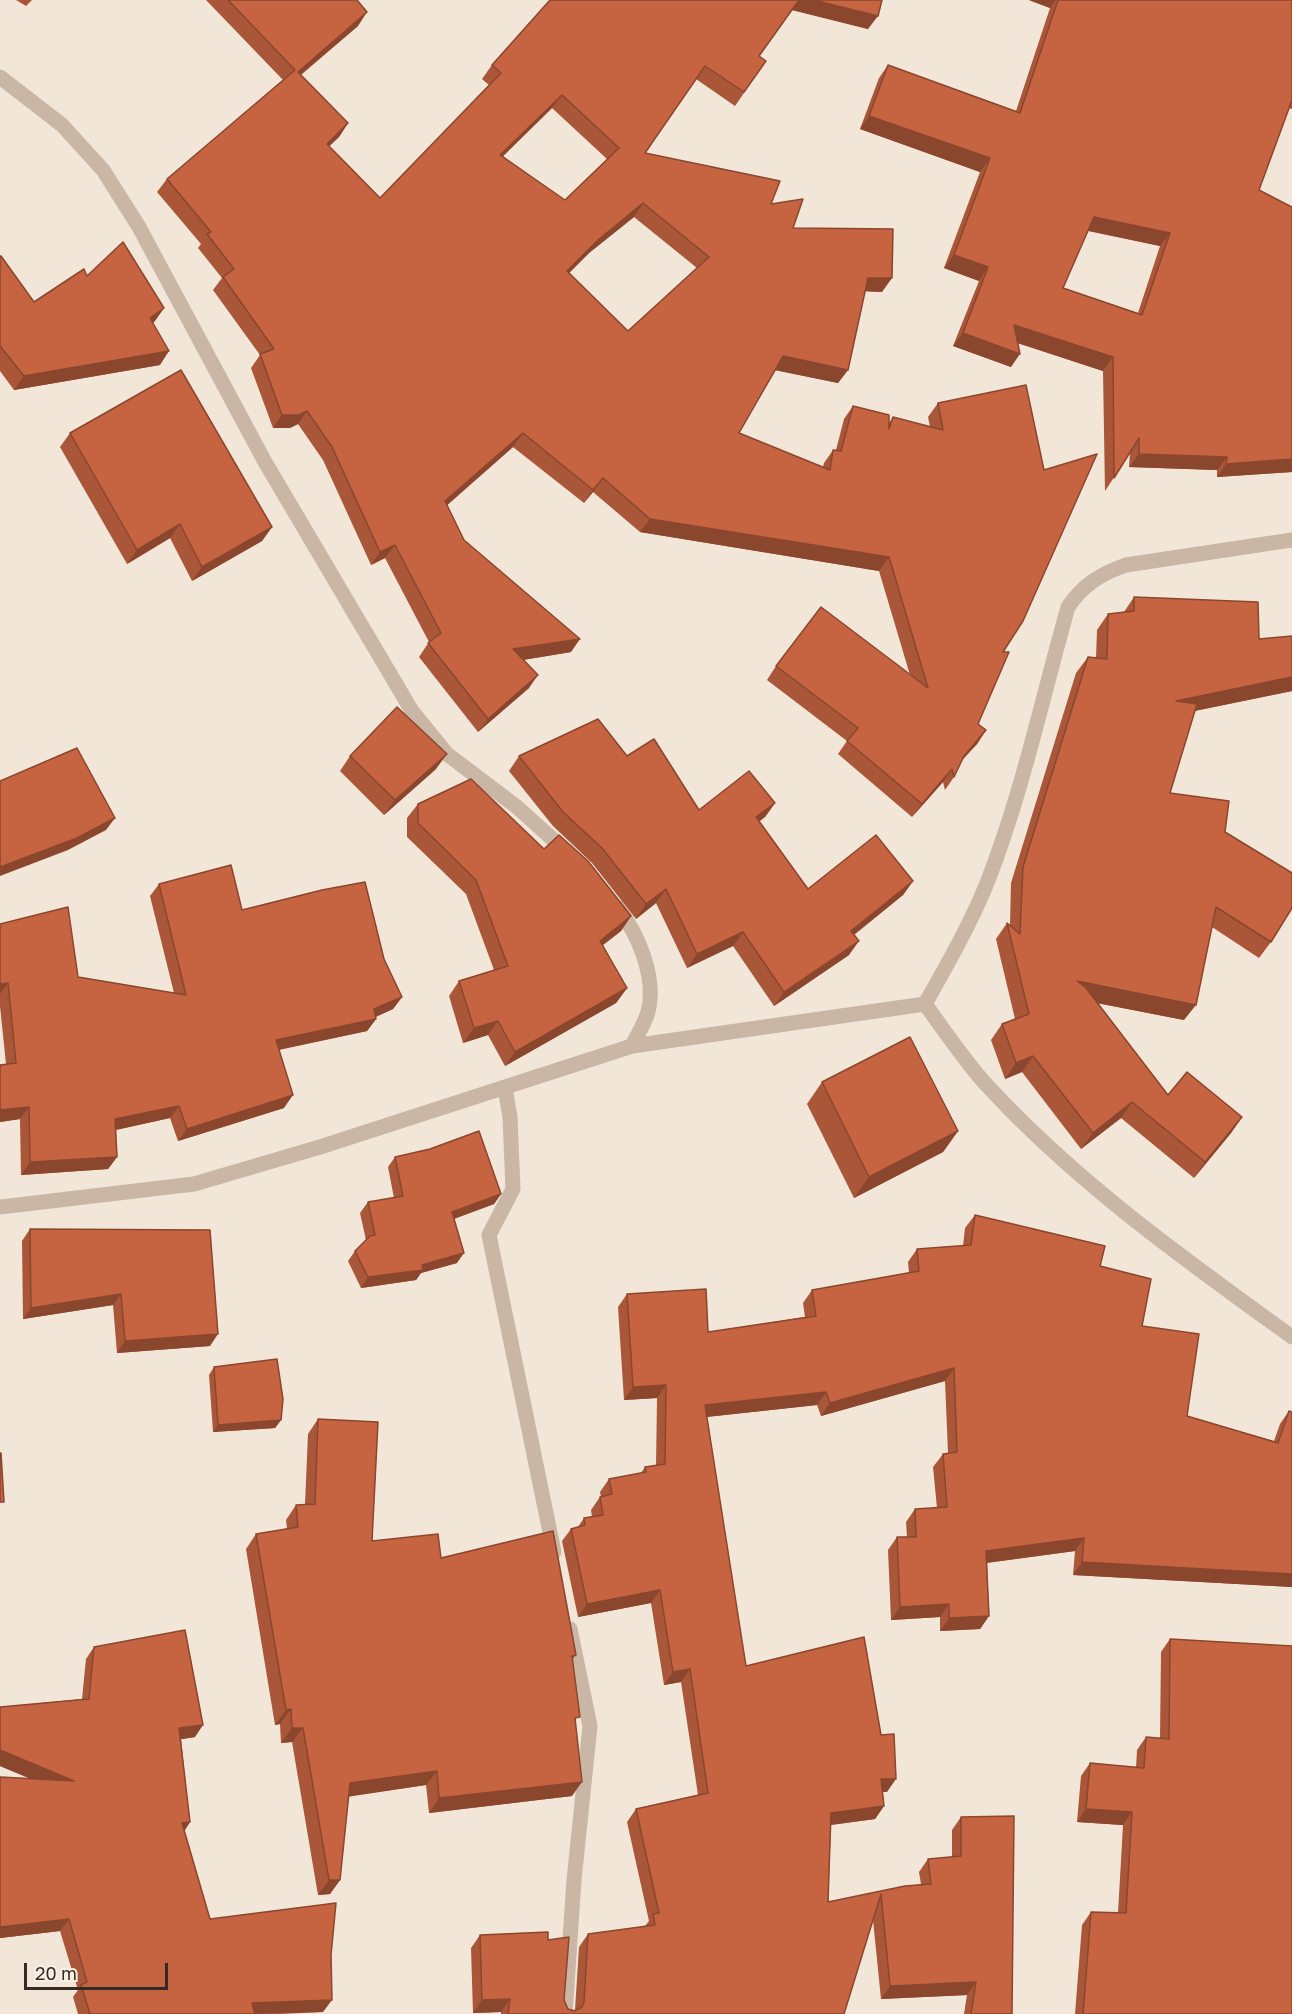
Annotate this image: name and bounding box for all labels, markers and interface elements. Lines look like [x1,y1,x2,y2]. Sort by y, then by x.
scale bar [27,1951,171,1989]
text: 20 m [35,1962,77,1984]

